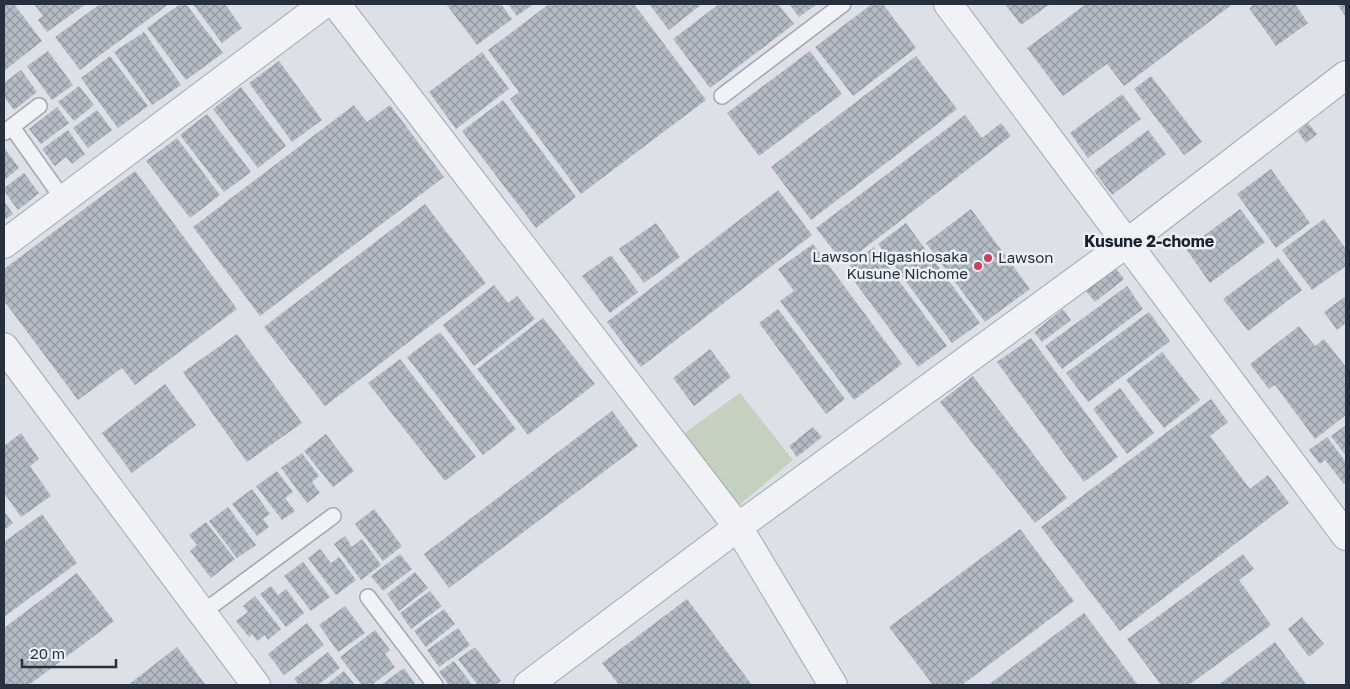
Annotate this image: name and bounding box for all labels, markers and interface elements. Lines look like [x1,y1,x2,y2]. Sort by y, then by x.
district label: Kusune 2-chome [1084,231,1214,251]
place label: Lawson Higashiosaka Kusune Nichome [812,247,968,282]
place label: Lawson [998,248,1053,266]
marker: Lawson [982,252,994,264]
marker: Lawson Higashiosaka Kusune Nichome [972,260,984,272]
scale bar [22,636,116,668]
text: 20 m [30,644,65,662]

